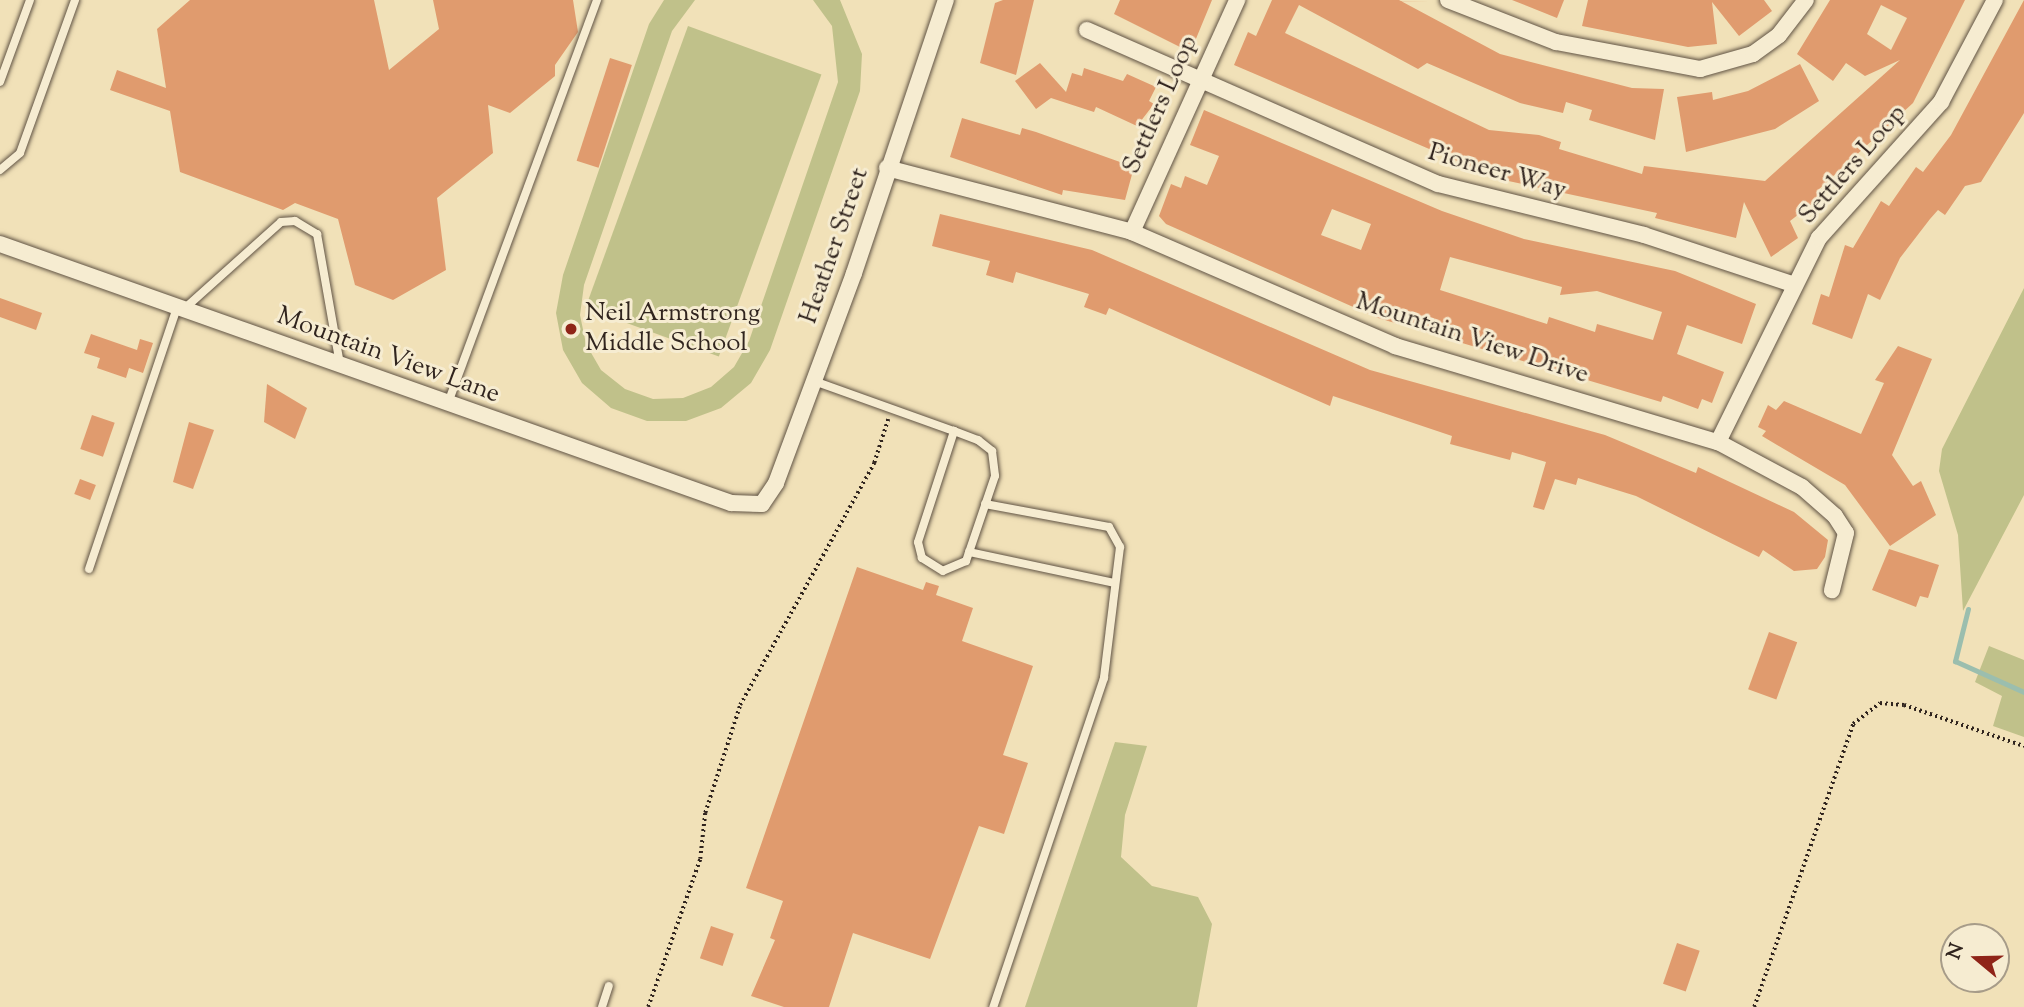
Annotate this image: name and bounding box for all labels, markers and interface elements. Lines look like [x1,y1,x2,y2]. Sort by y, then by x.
street label: Settlers Loop [1117,31,1205,179]
street label: Settlers Loop [1793,99,1913,231]
street label: Pioneer Way [1424,137,1570,207]
street label: Heather Street [794,164,876,328]
street label: Mountain View Drive [1352,287,1592,391]
place label: Neil Armstrong Middle School [585,298,760,360]
street label: Mountain View Lane [272,301,504,411]
marker: Neil Armstrong Middle School [563,321,579,337]
north arrow [1940,923,2010,993]
text: N [1941,940,1972,963]

